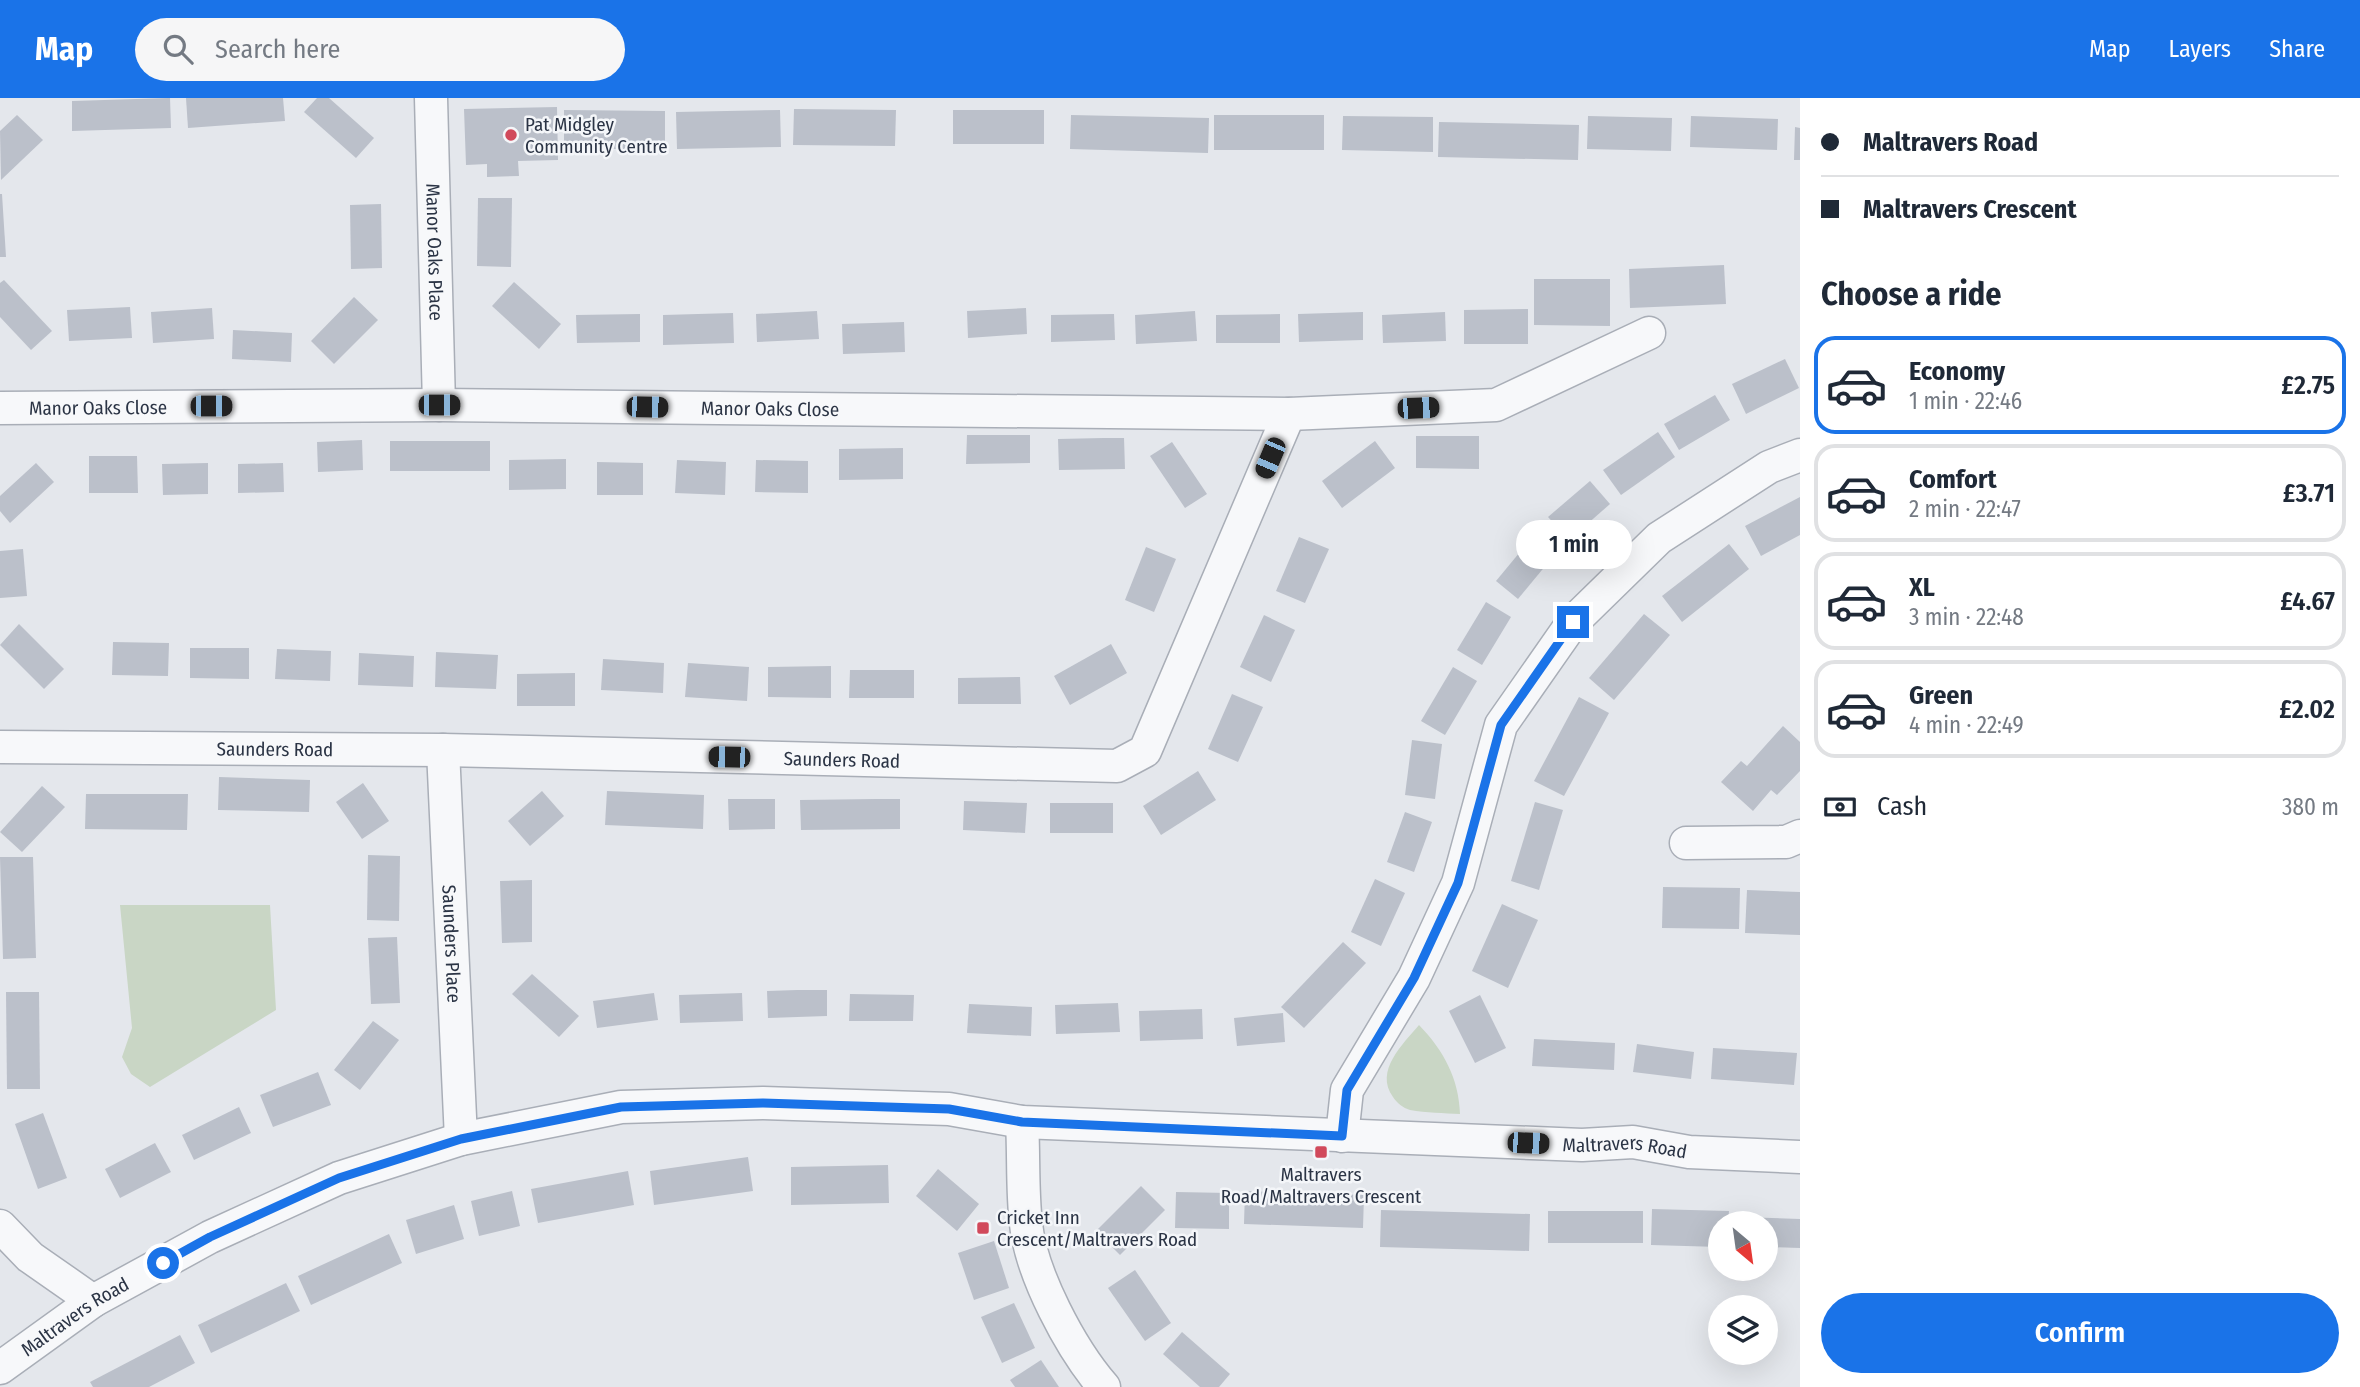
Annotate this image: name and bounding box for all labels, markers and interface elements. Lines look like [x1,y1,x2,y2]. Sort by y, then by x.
search box [135,18,625,81]
text: Map [35,29,93,69]
icon: search [159,30,197,68]
text: Search here [215,34,340,65]
text: Map [2089,35,2131,63]
text: Layers [2169,35,2231,63]
text: Share [2269,35,2325,63]
place label: Pat Midgley Community Centre [525,113,668,158]
marker: Pat Midgley Community Centre [503,127,519,143]
text: Maltravers Road [1863,127,2038,158]
street label: Manor Oaks Place [422,183,448,321]
text: Maltravers Crescent [1863,194,2077,225]
text: Choose a ride [1821,275,2002,313]
icon: car [1825,354,1888,417]
text: Economy [1909,356,2005,387]
text: £2.75 [2281,370,2335,401]
text: 1 min · 22:46 [1909,387,2022,415]
street label: Manor Oaks Close [29,395,167,419]
car [419,395,461,416]
car [191,396,233,417]
car [626,396,669,418]
street label: Manor Oaks Close [701,396,839,421]
car [1397,397,1440,419]
car [1253,435,1288,481]
icon: car [1825,462,1888,525]
text: Comfort [1909,464,1997,495]
text: £3.71 [2283,478,2335,509]
text: 2 min · 22:47 [1909,495,2021,523]
callout: 1 min [1515,520,1631,570]
text: 1 min [1549,530,1599,558]
icon: car [1825,570,1888,633]
text: XL [1909,572,1935,603]
text: £4.67 [2280,586,2335,617]
text: 3 min · 22:48 [1909,603,2024,631]
route end [1557,606,1589,638]
icon: car [1825,678,1888,741]
text: Green [1909,680,1973,711]
text: £2.02 [2279,694,2335,725]
text: 4 min · 22:49 [1909,711,2024,739]
street label: Saunders Road [217,737,333,761]
car [708,746,751,768]
street label: Saunders Road [783,747,900,772]
icon: cash [1821,788,1859,826]
text: Cash [1877,791,1927,822]
text: 380 m [2282,793,2339,821]
street label: Saunders Place [438,884,466,1003]
street label: Maltravers Road [1562,1130,1689,1163]
car [1507,1132,1550,1154]
marker: Maltravers Road/Maltravers Crescent [1313,1144,1329,1160]
place label: Maltravers Road/Maltravers Crescent [1221,1163,1422,1208]
place label: Cricket Inn Crescent/Maltravers Road [997,1206,1197,1251]
north arrow [1708,1211,1778,1281]
map controls [1708,1211,1778,1365]
marker: Cricket Inn Crescent/Maltravers Road [975,1220,991,1236]
route start [147,1247,179,1279]
street label: Maltravers Road [16,1272,133,1361]
button: Confirm [1821,1293,2339,1373]
button: layers [1708,1295,1778,1365]

